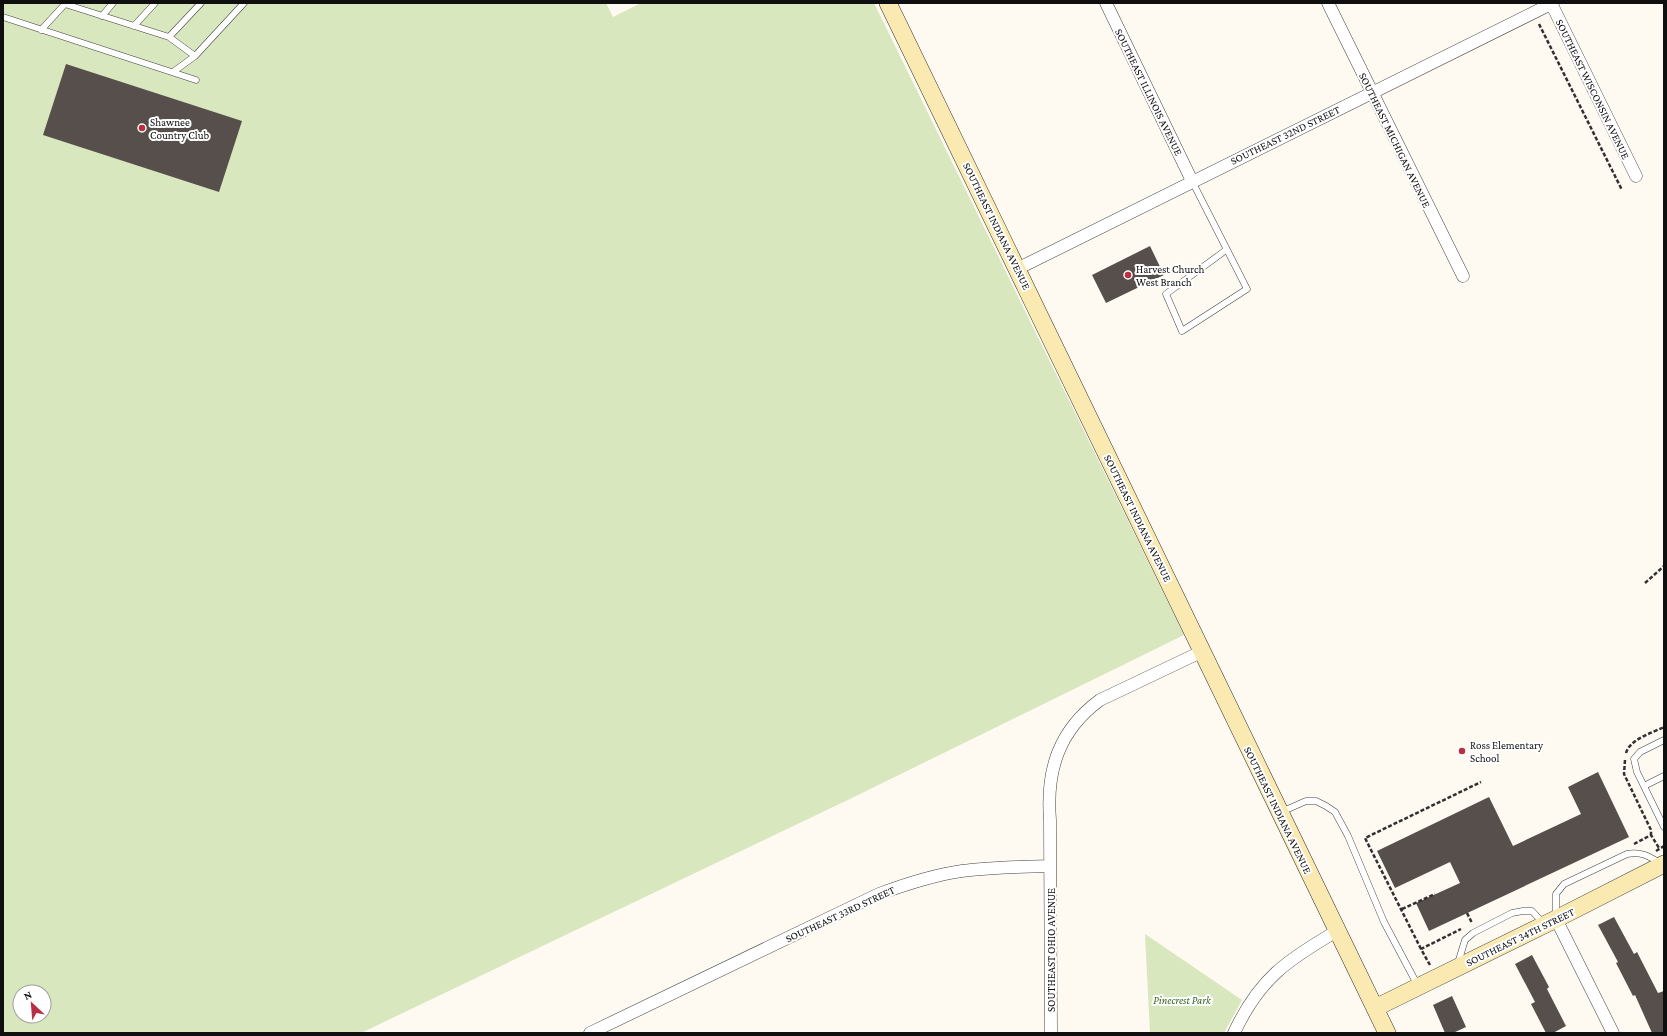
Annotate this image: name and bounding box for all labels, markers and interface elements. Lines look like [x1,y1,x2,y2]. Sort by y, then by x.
street label: SOUTHEAST WISCONSIN AVENUE [1554,17,1632,161]
street label: SOUTHEAST ILLINOIS AVENUE [1113,27,1185,157]
street label: SOUTHEAST MICHIGAN AVENUE [1357,70,1433,210]
street label: SOUTHEAST 32ND STREET [1228,103,1342,167]
place label: Shawnee Country Club [150,116,210,142]
marker: Shawnee Country Club [137,123,147,133]
street label: SOUTHEAST INDIANA AVENUE [961,161,1033,291]
place label: Harvest Church West Branch [1136,263,1204,288]
marker: Harvest Church West Branch [1123,270,1133,280]
street label: SOUTHEAST INDIANA AVENUE [1102,453,1174,583]
place label: Ross Elementary School [1470,739,1544,764]
street label: SOUTHEAST INDIANA AVENUE [1242,745,1314,875]
marker: Ross Elementary School [1457,746,1467,756]
street label: SOUTHEAST 33RD STREET [783,883,897,945]
street label: SOUTHEAST OHIO AVENUE [1045,888,1057,1012]
street label: SOUTHEAST 34TH STREET [1464,905,1576,969]
north arrow [12,984,52,1024]
text: N [22,988,34,1002]
park label: Pinecrest Park [1153,994,1212,1006]

